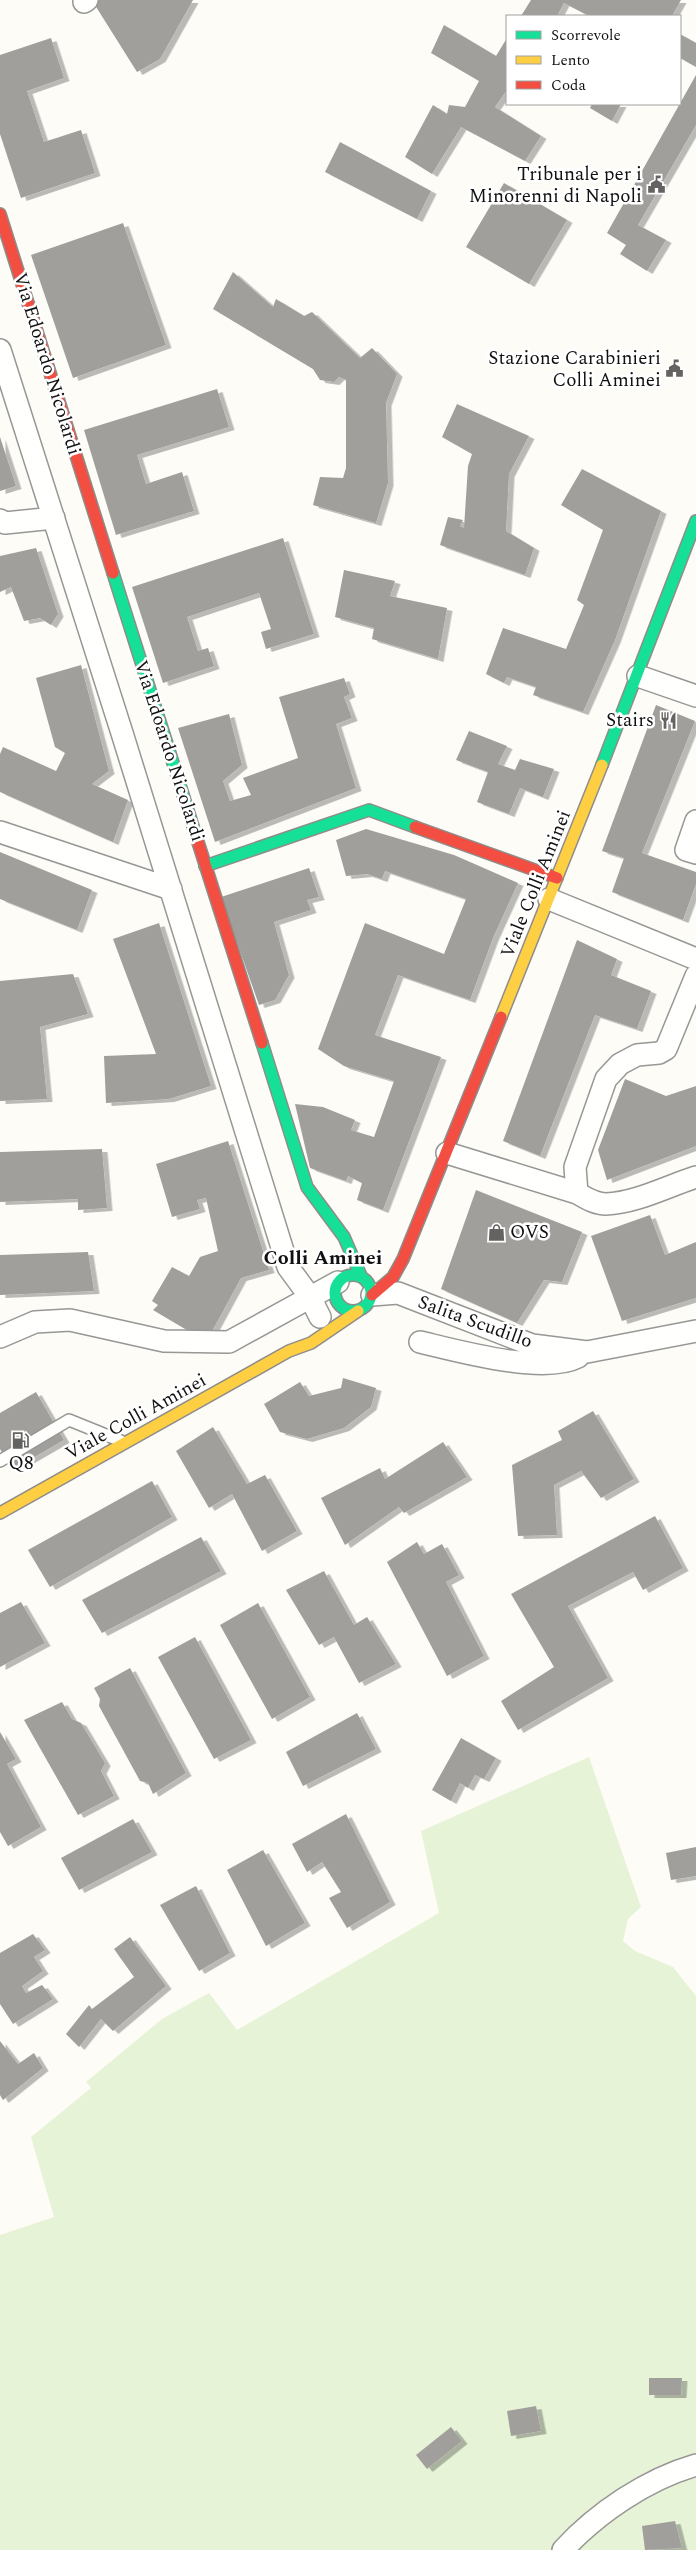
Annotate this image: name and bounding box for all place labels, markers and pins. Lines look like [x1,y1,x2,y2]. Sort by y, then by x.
place label: Tribunale per i Minorenni di Napoli [469,160,642,211]
public building icon: Tribunale per i Minorenni di Napoli [646,175,666,195]
place label: Stazione Carabinieri Colli Aminei [488,344,661,395]
public building icon: Stazione Carabinieri Colli Aminei [665,359,685,379]
place label: Stairs [606,706,654,735]
restaurant icon: Stairs [658,710,678,730]
place label: OVS [510,1218,549,1247]
shop icon: OVS [486,1222,506,1242]
fuel station icon: Q8 [11,1430,31,1450]
place label: Q8 [9,1449,33,1478]

